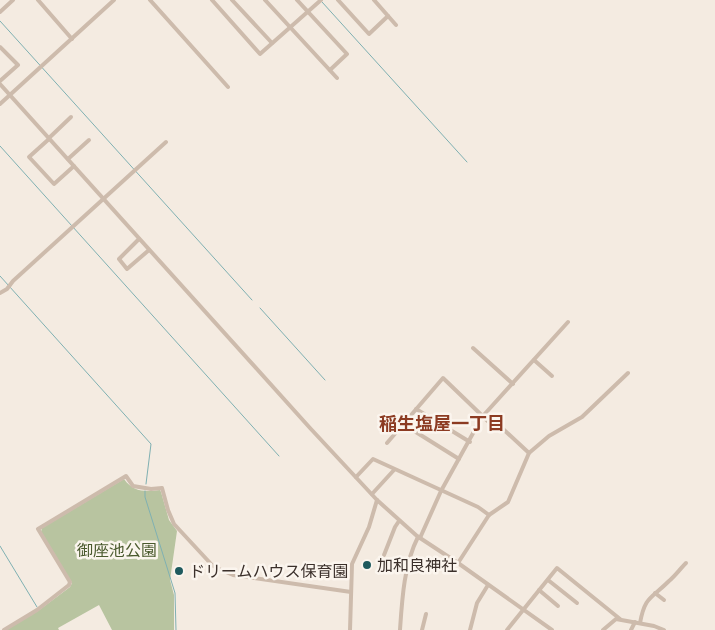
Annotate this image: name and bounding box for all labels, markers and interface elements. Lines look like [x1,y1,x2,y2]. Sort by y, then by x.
district label: 稲生塩屋一丁目 [379,412,505,435]
park label: 御座池公園 [77,540,157,561]
place label: 加和良神社 [377,555,457,576]
marker: 加和良神社 [361,559,373,571]
place label: ドリームハウス保育園 [189,561,349,582]
marker: ドリームハウス保育園 [173,565,185,577]

